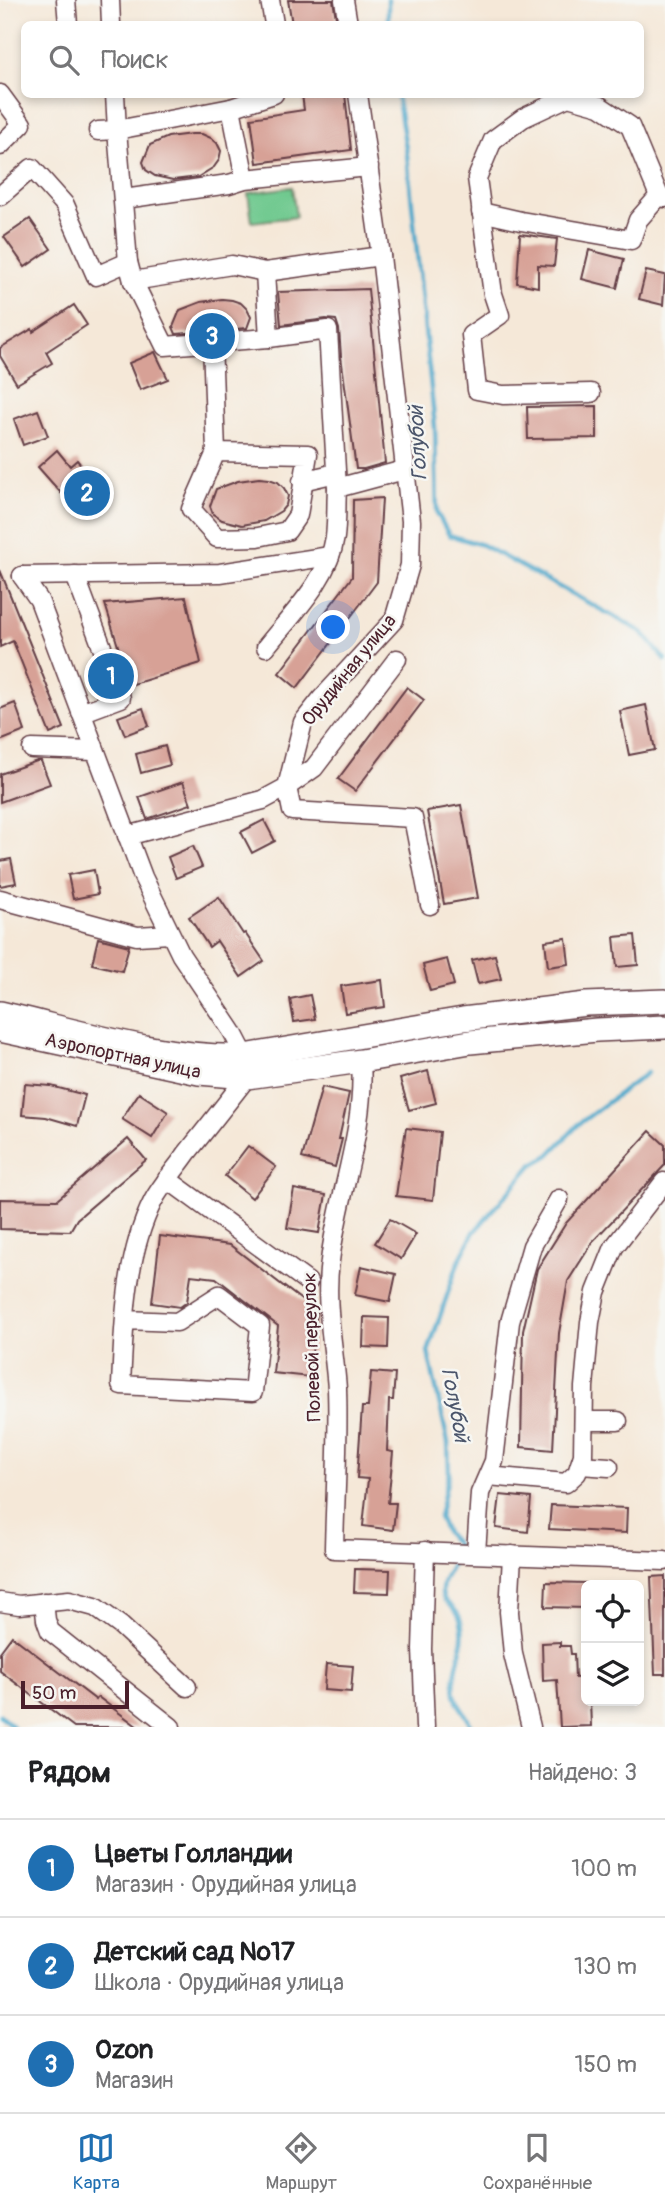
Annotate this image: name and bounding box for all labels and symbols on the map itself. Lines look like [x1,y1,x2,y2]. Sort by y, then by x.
pin: 3 [189,310,235,362]
water label: Голубой [402,403,433,481]
pin: 2 [64,467,110,519]
street label: Орудийная улица [297,609,401,731]
your location [316,610,350,644]
pin: 1 [88,650,134,702]
street label: Аэропортная улица [43,1028,203,1084]
street label: Полевой переулок [297,1272,327,1422]
water label: Голубой [435,1366,476,1446]
scale bar [21,1678,130,1710]

